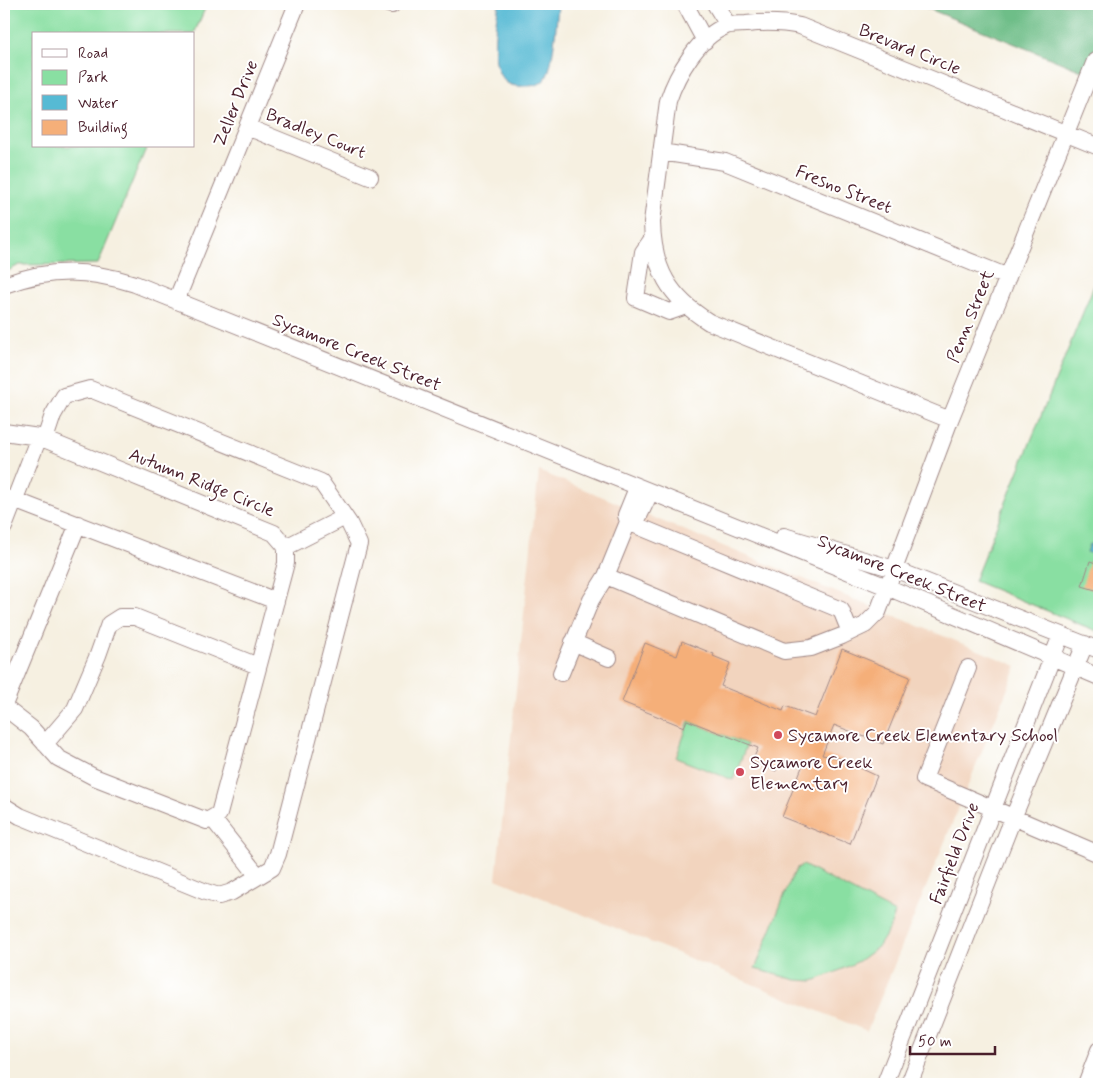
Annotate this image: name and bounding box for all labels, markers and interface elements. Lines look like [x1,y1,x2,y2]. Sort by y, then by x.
street label: Brevard Circle [855,19,964,81]
legend [32,32,195,148]
text: Road [78,44,108,64]
street label: Zeller Drive [208,56,264,150]
text: Park [78,68,108,88]
text: Water [78,94,118,114]
street label: Bradley Court [262,103,369,165]
text: Building [78,118,128,139]
street label: Fresno Street [792,160,896,220]
street label: Penn Street [941,266,1001,366]
street label: Sycamore Creek Street [269,308,445,398]
street label: Autumn Ridge Circle [124,443,278,525]
street label: Sycamore Creek Street [814,529,990,619]
place label: Sycamore Creek Elementary School [788,724,1058,748]
marker: Sycamore Creek Elementary School [772,729,784,741]
place label: Sycamore Creek Elementary [750,751,873,796]
marker: Sycamore Creek Elementary [734,766,746,778]
street label: Fairfield Drive [924,799,985,908]
scale bar [910,1023,996,1055]
text: 50 m [918,1032,952,1052]

